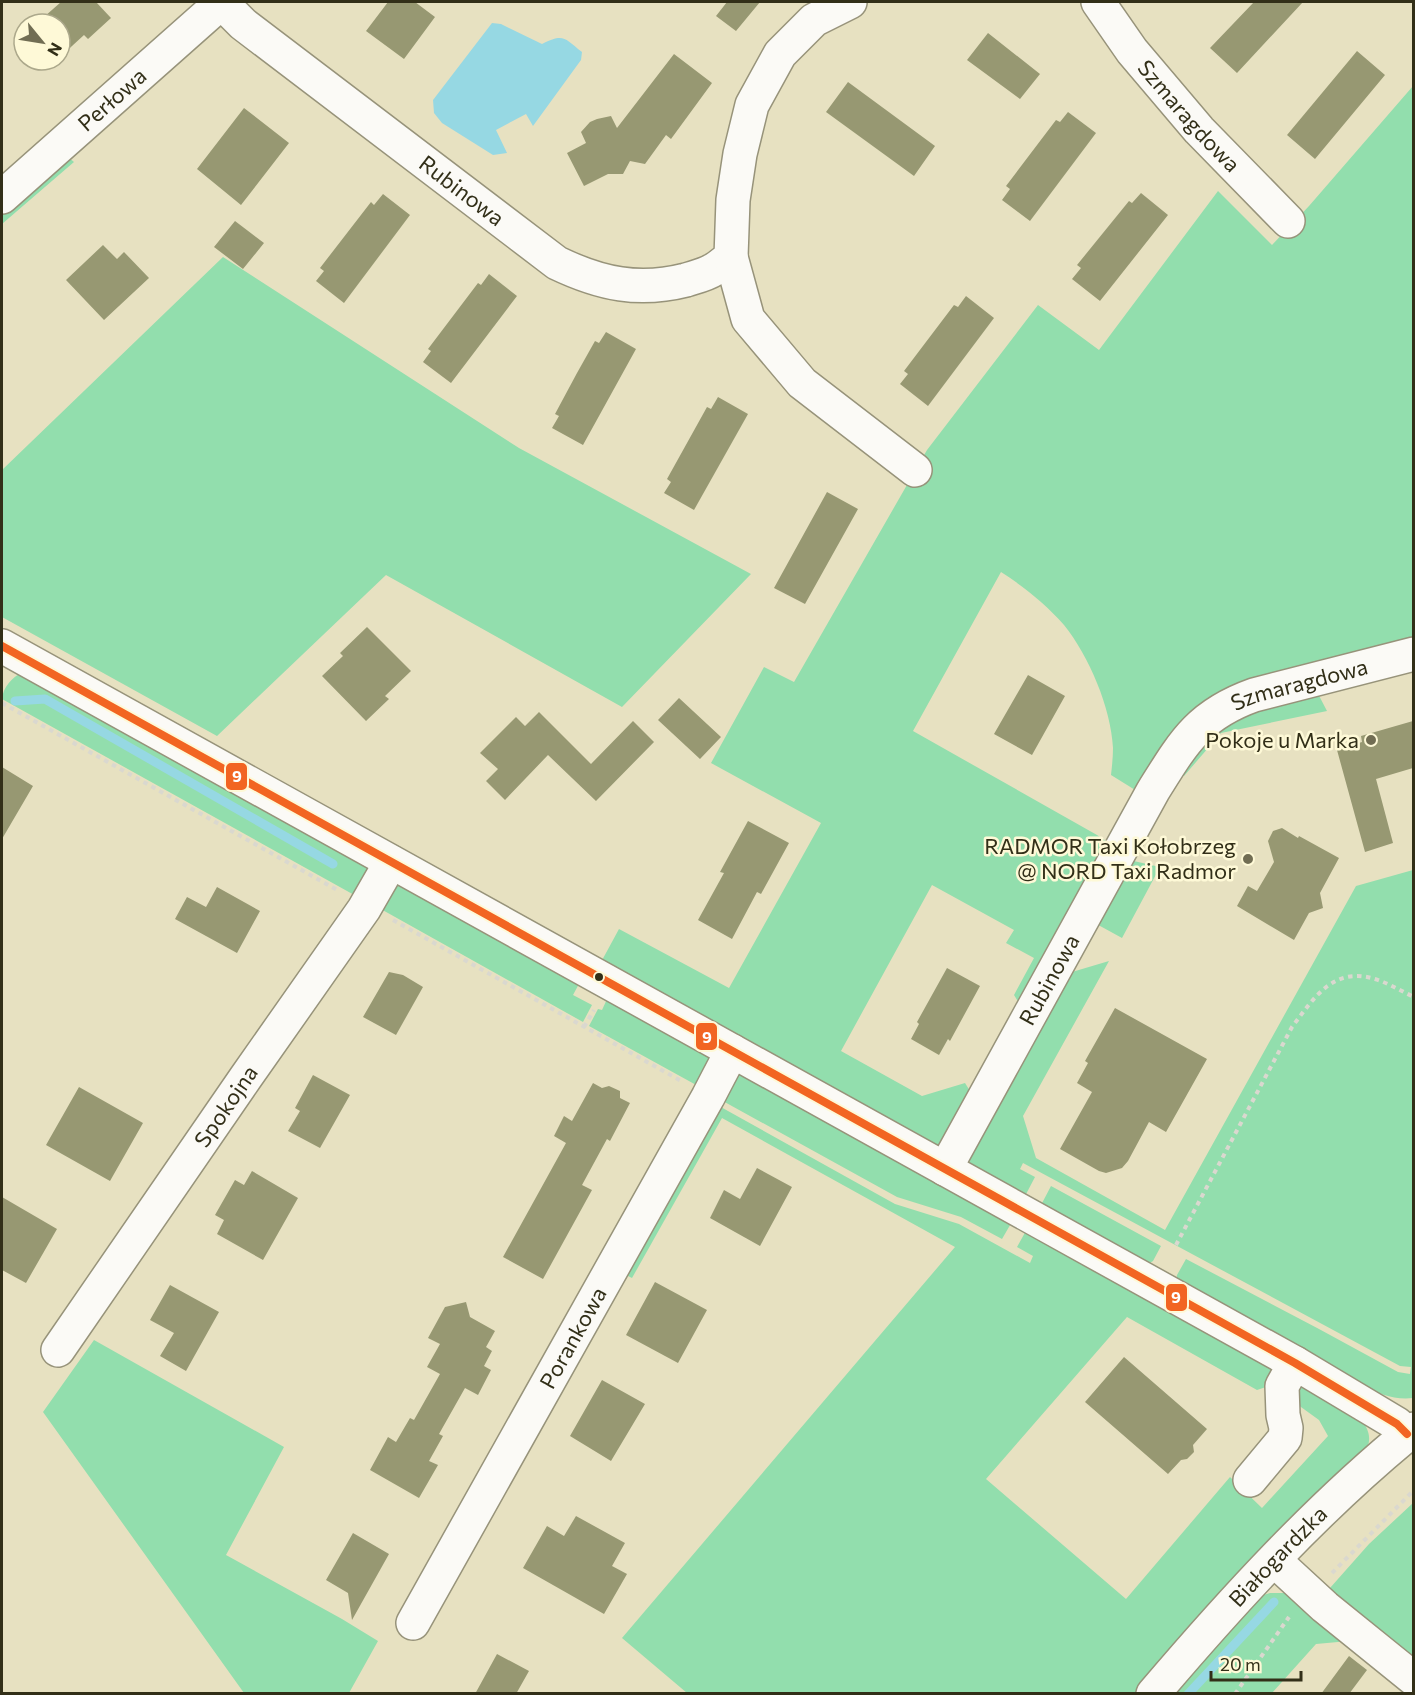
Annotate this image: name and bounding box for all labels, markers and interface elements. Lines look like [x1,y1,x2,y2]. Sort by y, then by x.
north arrow [12,12,72,72]
text: N [44,40,67,60]
street label: Szmaragdowa [1132,54,1246,177]
street label: Perłowa [72,62,151,136]
street label: Rubinowa [414,149,510,231]
street label: Szmaragdowa [1226,652,1370,716]
place label: Pokoje u Marka [1205,726,1359,753]
marker: Pokoje u Marka [1364,733,1378,747]
line badge: 9 [225,762,248,791]
text: 9 [232,766,242,785]
place label: RADMOR Taxi Kołobrzeg @ NORD Taxi Radmor [984,832,1236,884]
marker: RADMOR Taxi Kołobrzeg @ NORD Taxi Radmor [1241,852,1255,866]
street label: Rubinowa [1013,929,1085,1030]
unlabelled marker [593,971,605,983]
line badge: 9 [695,1022,718,1051]
text: 9 [702,1027,712,1046]
street label: Spokojna [188,1060,263,1152]
street label: Porankowa [533,1282,612,1393]
line badge: 9 [1165,1283,1188,1312]
text: 9 [1171,1287,1181,1306]
street label: Białogardzka [1223,1500,1332,1612]
scale bar [1211,1644,1301,1682]
text: 20 m [1220,1653,1261,1675]

